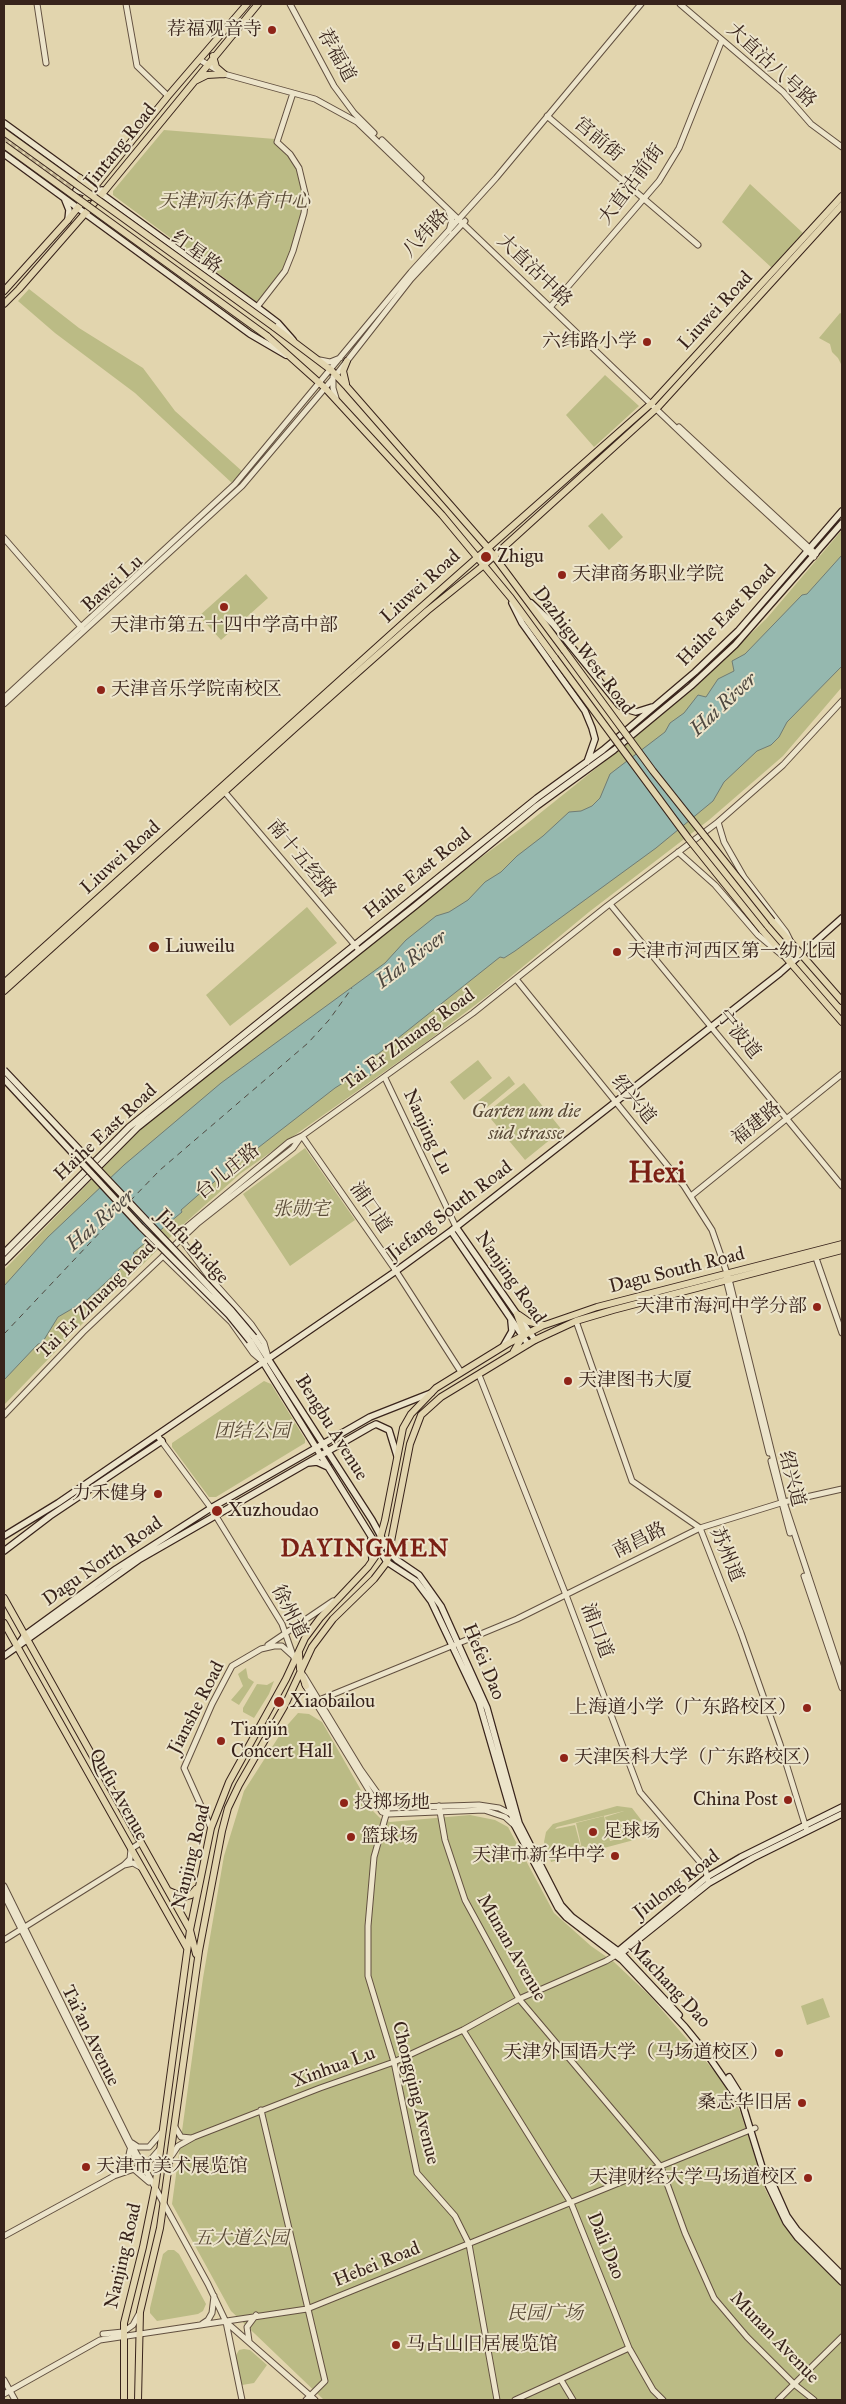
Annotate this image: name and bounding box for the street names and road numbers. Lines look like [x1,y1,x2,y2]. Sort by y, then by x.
street label: 大直沽八号路 [722,19,820,113]
street label: 荐福道 [312,26,360,86]
street label: Jintang Road [80,99,162,193]
street label: 宫前街 [569,113,627,167]
street label: 大直沽前街 [594,140,670,230]
street label: 八纬路 [398,205,454,263]
street label: 红星路 [166,227,226,279]
street label: 大直沽中路 [492,230,576,312]
street label: Liuwei Road [674,267,758,355]
street label: Liuwei Road [377,545,465,629]
street label: Bawei Lu [78,551,148,617]
street label: Haihe East Road [673,561,781,671]
street label: Dazhigu West Road [527,583,639,719]
street label: 南十五经路 [262,815,340,903]
street label: Liuwei Road [77,816,165,900]
street label: Haihe East Road [360,824,476,924]
street label: Tai Er Zhuang Road [338,984,480,1096]
street label: 宁波道 [711,1006,765,1064]
street label: 绍兴道 [606,1071,660,1129]
street label: Haihe East Road [50,1080,162,1186]
street label: Nanjing Lu [397,1086,457,1178]
street label: 福建路 [728,1097,786,1151]
street label: 台儿庄路 [191,1139,265,1205]
street label: Jiefang South Road [383,1156,517,1266]
street label: 浦口道 [344,1178,396,1238]
street label: Jinfu Bridge [151,1205,233,1289]
street label: Nanjing Road [470,1227,550,1329]
street label: Tai Er Zhuang Road [33,1236,161,1364]
street label: Dagu South Road [607,1243,747,1299]
street label: Bengbu Avenue [290,1371,372,1485]
street label: 绍兴道 [773,1449,809,1509]
street label: Dagu North Road [39,1512,167,1612]
street label: 南昌路 [609,1518,671,1564]
street label: 苏州道 [704,1524,748,1586]
street label: 徐州道 [266,1581,312,1643]
street label: 浦口道 [575,1600,617,1662]
street label: Hefei Dao [457,1621,509,1703]
street label: Jianshe Road [164,1658,230,1758]
street label: Qufu Avenue [83,1745,153,1845]
street label: Nanjing Road [168,1802,216,1912]
street label: Jiulong Road [630,1845,724,1925]
street label: Munan Avenue [471,1891,551,2005]
street label: Machang Dao [623,1937,715,2033]
street label: Tai'an Avenue [56,1982,124,2090]
street label: Chongqing Avenue [386,2019,444,2167]
street label: Xinhua Lu [289,2042,379,2094]
street label: Nanjing Road [101,2201,147,2311]
street label: Dali Dao [581,2209,629,2283]
street label: Hebei Road [331,2237,423,2293]
street label: Munan Avenue [724,2287,824,2389]

